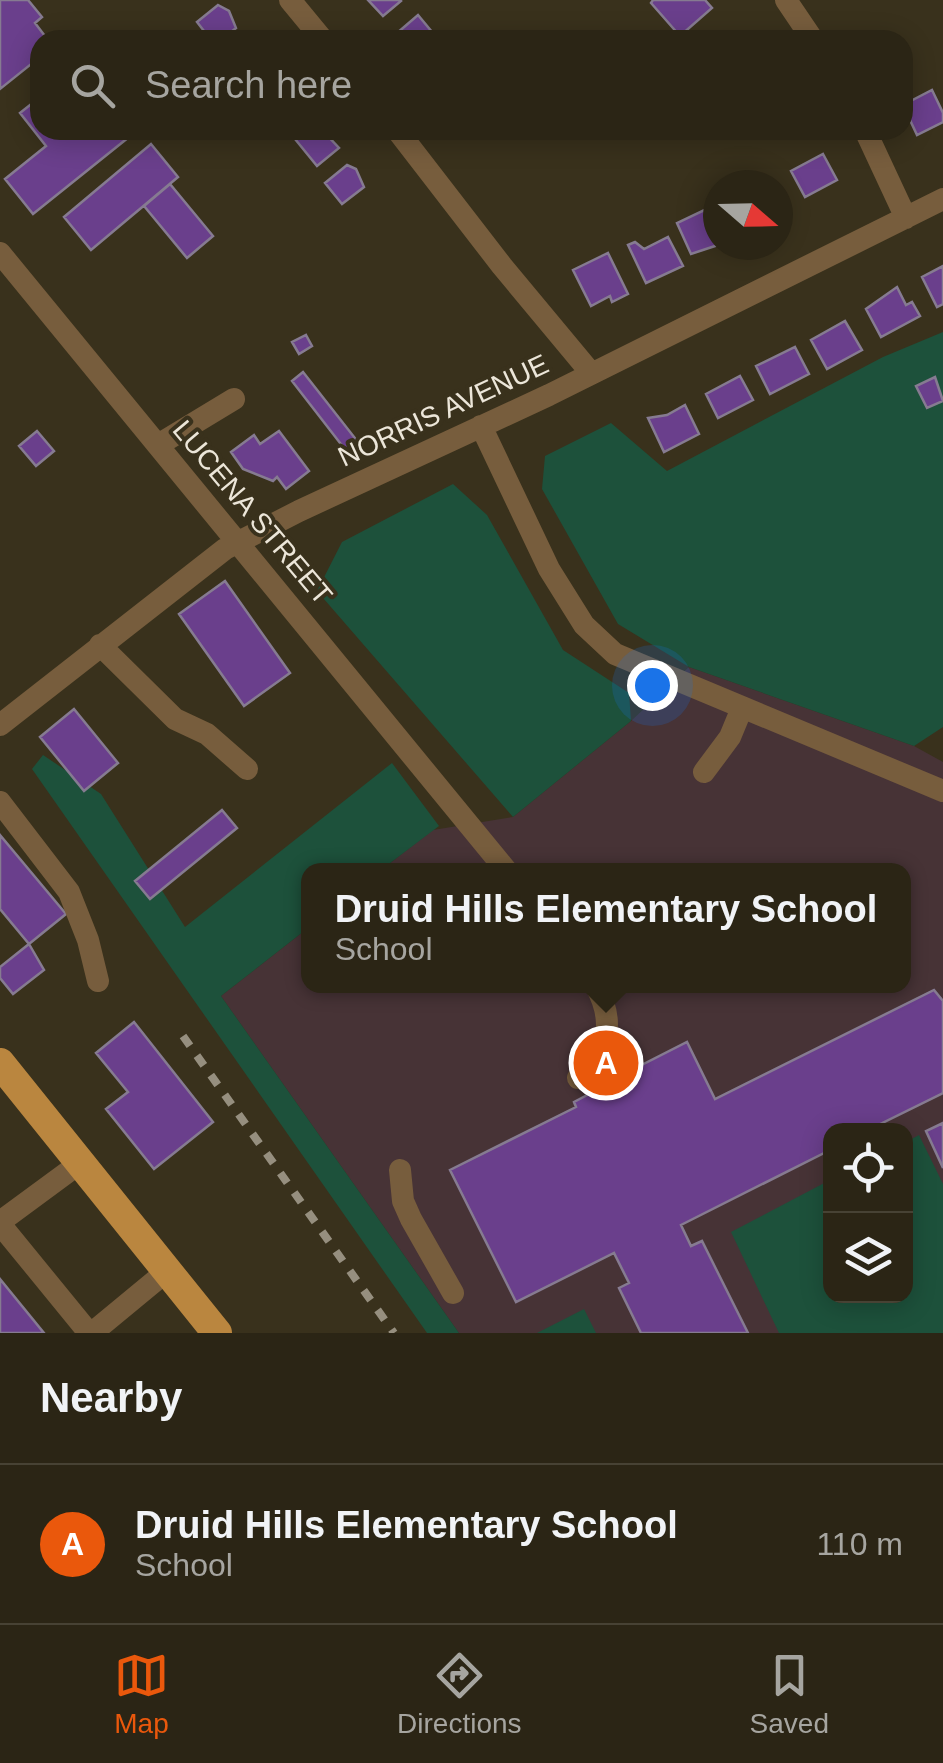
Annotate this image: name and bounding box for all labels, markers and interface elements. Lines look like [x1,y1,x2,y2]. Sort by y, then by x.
search box [30,30,913,140]
icon: search [65,58,120,113]
text: Search here [145,64,352,106]
north arrow [703,170,793,260]
street label: NORRIS AVENUE [333,348,553,473]
street label: LUCENA STREET [167,414,339,610]
your location [627,660,678,711]
popup [301,863,911,993]
text: Druid Hills Elementary School [335,888,877,930]
text: School [335,931,433,967]
pin: A [574,1026,638,1100]
map controls [823,1123,913,1303]
button: locate [823,1123,913,1213]
button: layers [823,1213,913,1303]
text: Nearby [40,1374,182,1421]
text: Druid Hills Elementary School [135,1504,678,1546]
text: A [61,1526,84,1562]
text: 110 m [816,1526,903,1562]
text: School [135,1547,233,1583]
tab: Map [114,1648,169,1740]
tab: Directions [397,1648,522,1740]
tab: Saved [750,1648,829,1740]

